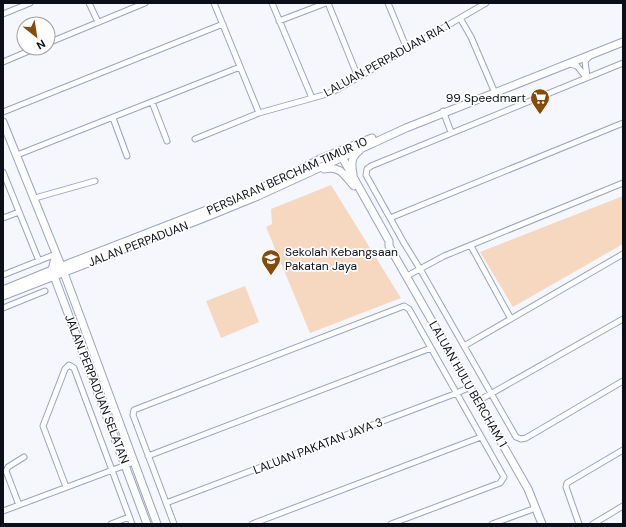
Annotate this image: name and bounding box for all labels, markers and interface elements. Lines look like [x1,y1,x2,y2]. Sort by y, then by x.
north arrow [16,16,56,56]
street label: LALUAN PERPADUAN RIA 1 [321,18,453,100]
text: N [34,37,48,53]
supermarket icon: 99 Speedmart [529,87,551,115]
place label: 99 Speedmart [446,90,526,106]
street label: PERSIARAN BERCHAM TIMUR 10 [204,133,370,219]
street label: JALAN PERPADUAN [86,218,190,270]
place label: Sekolah Kebangsaan Pakatan Jaya [285,244,398,274]
school or university icon: Sekolah Kebangsaan Pakatan Jaya [260,248,282,276]
street label: JALAN PERPADUAN SELATAN [61,312,133,466]
street label: LALUAN HULU BERCHAM 1 [425,318,511,450]
street label: LALUAN PAKATAN JAYA 3 [251,414,385,478]

